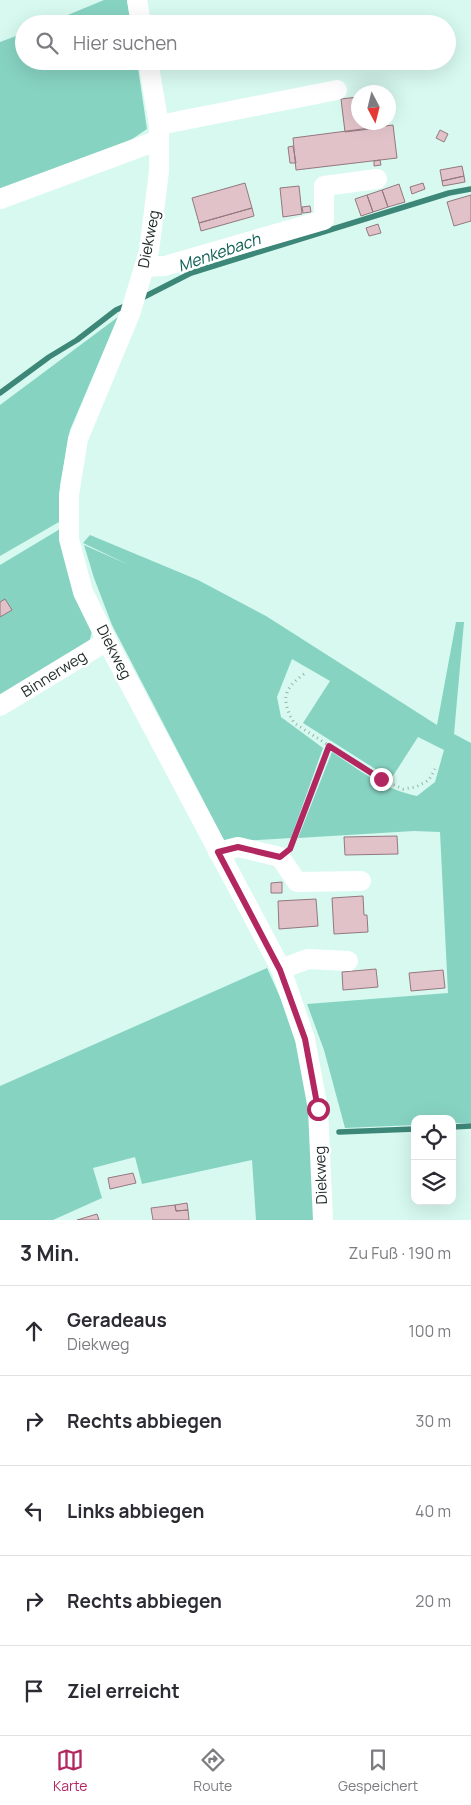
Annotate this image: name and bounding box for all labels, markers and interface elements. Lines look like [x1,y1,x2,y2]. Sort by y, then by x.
search box [15,15,456,70]
icon: search [33,29,61,57]
text: Hier suchen [73,30,177,56]
north arrow [351,85,396,130]
street label: Diekweg [133,208,164,270]
water label: Menkebach [175,227,264,276]
street label: Diekweg [92,621,137,683]
street label: Binnerweg [17,645,90,702]
route end [370,768,393,791]
route start [307,1098,330,1121]
map controls [411,1115,456,1205]
button: locate [411,1115,456,1160]
street label: Diekweg [309,1145,332,1205]
button: layers [411,1160,456,1205]
text: 3 Min. [20,1239,80,1267]
text: Zu Fuß · 190 m [349,1242,451,1264]
text: Geradeaus [67,1307,167,1333]
icon: ahead [20,1317,48,1345]
text: 100 m [408,1320,451,1342]
text: Diekweg [67,1333,130,1355]
icon: right [20,1407,48,1435]
text: Rechts abbiegen [67,1408,222,1434]
text: 30 m [416,1410,451,1432]
icon: left [20,1497,48,1525]
text: Links abbiegen [67,1498,204,1524]
text: 40 m [415,1500,451,1522]
icon: right [20,1587,48,1615]
text: Rechts abbiegen [67,1588,222,1614]
text: 20 m [415,1590,451,1612]
icon: arrive [20,1677,48,1705]
text: Ziel erreicht [67,1678,180,1704]
tab: Karte [53,1746,88,1795]
tab: Route [193,1746,232,1795]
tab: Gespeichert [338,1746,418,1795]

